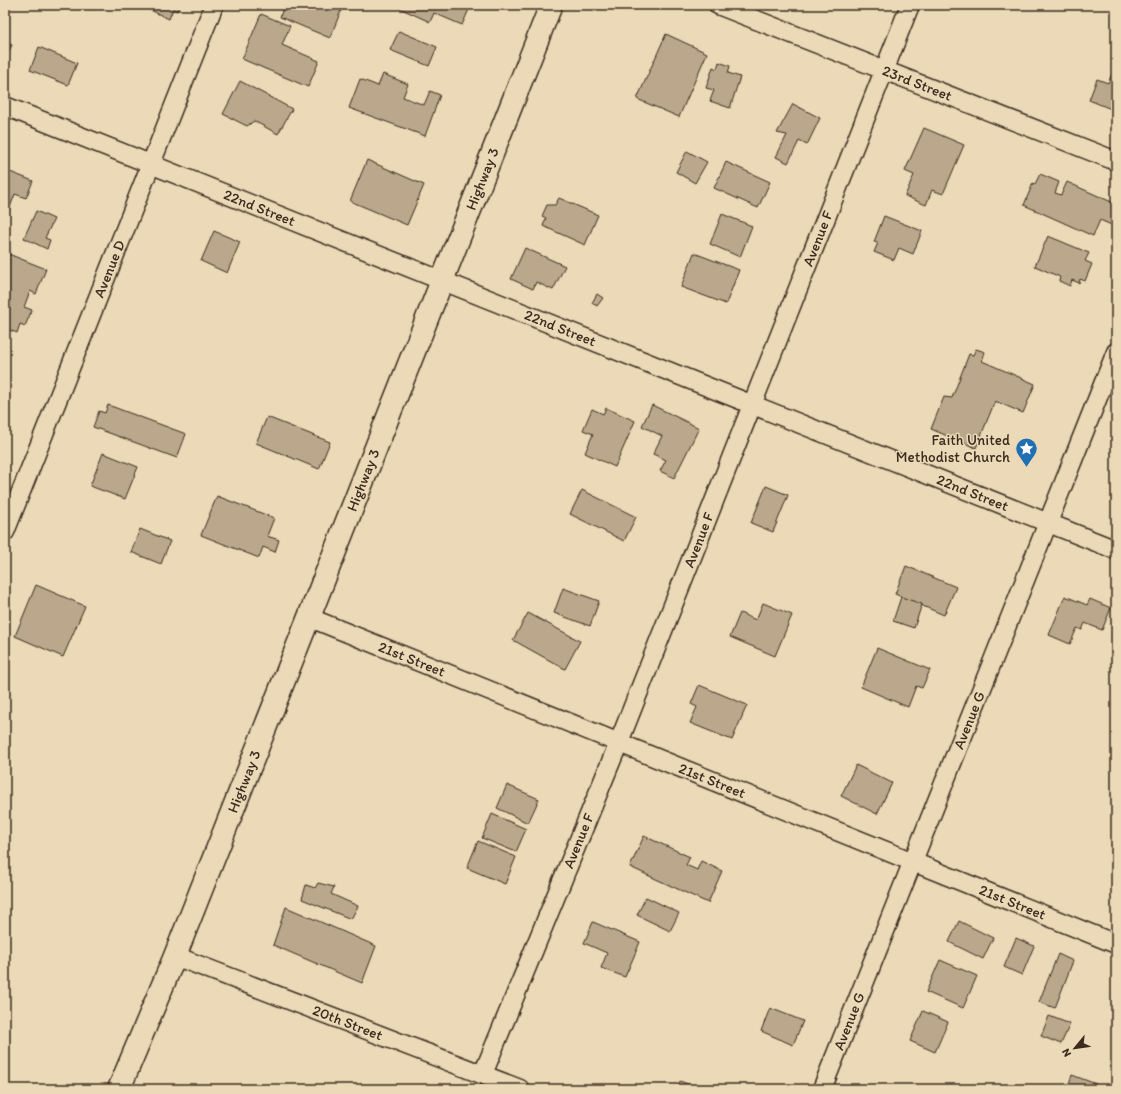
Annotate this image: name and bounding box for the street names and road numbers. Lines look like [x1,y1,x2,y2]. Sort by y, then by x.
street label: 23rd Street [880,61,955,105]
street label: Highway 3 [462,145,503,213]
street label: 22nd Street [221,185,298,230]
street label: Avenue F [799,208,837,269]
street label: Avenue D [90,238,129,300]
street label: 22nd Street [522,306,599,350]
street label: Highway 3 [343,446,384,514]
street label: 22nd Street [934,470,1011,515]
street label: Avenue F [680,509,718,570]
street label: 21st Street [376,637,448,681]
street label: Avenue G [949,689,989,752]
street label: Highway 3 [224,748,264,815]
street label: 21st Street [676,759,749,802]
street label: Avenue F [559,810,598,871]
street label: 21st Street [976,881,1049,924]
street label: Avenue G [829,990,869,1053]
street label: 20th Street [310,1001,386,1044]

